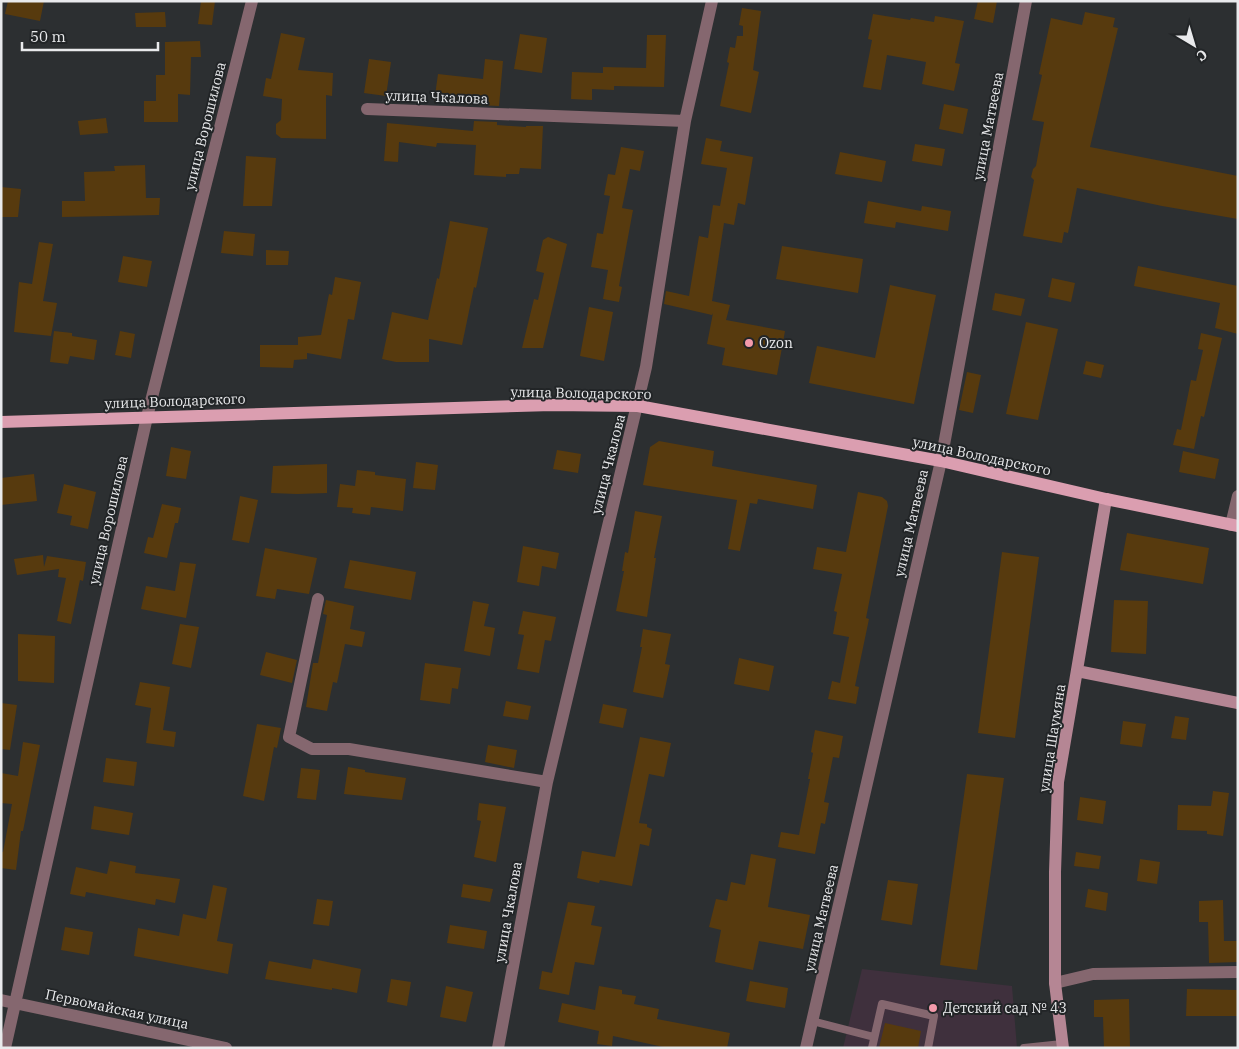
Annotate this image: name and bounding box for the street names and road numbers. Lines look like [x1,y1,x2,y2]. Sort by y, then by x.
street label: улица Ворошилова [180,59,230,192]
street label: улица Матвеева [969,70,1007,182]
street label: улица Чкалова [385,86,489,108]
street label: улица Володарского [510,383,652,403]
street label: улица Володарского [104,390,246,412]
street label: улица Чкалова [587,412,629,516]
street label: улица Володарского [911,433,1053,479]
street label: улица Ворошилова [84,453,132,586]
street label: улица Матвеева [890,467,932,579]
street label: улица Шаумяна [1035,682,1069,793]
street label: улица Чкалова [490,860,526,964]
street label: улица Матвеева [800,862,842,974]
street label: Первомайская улица [44,985,191,1033]

